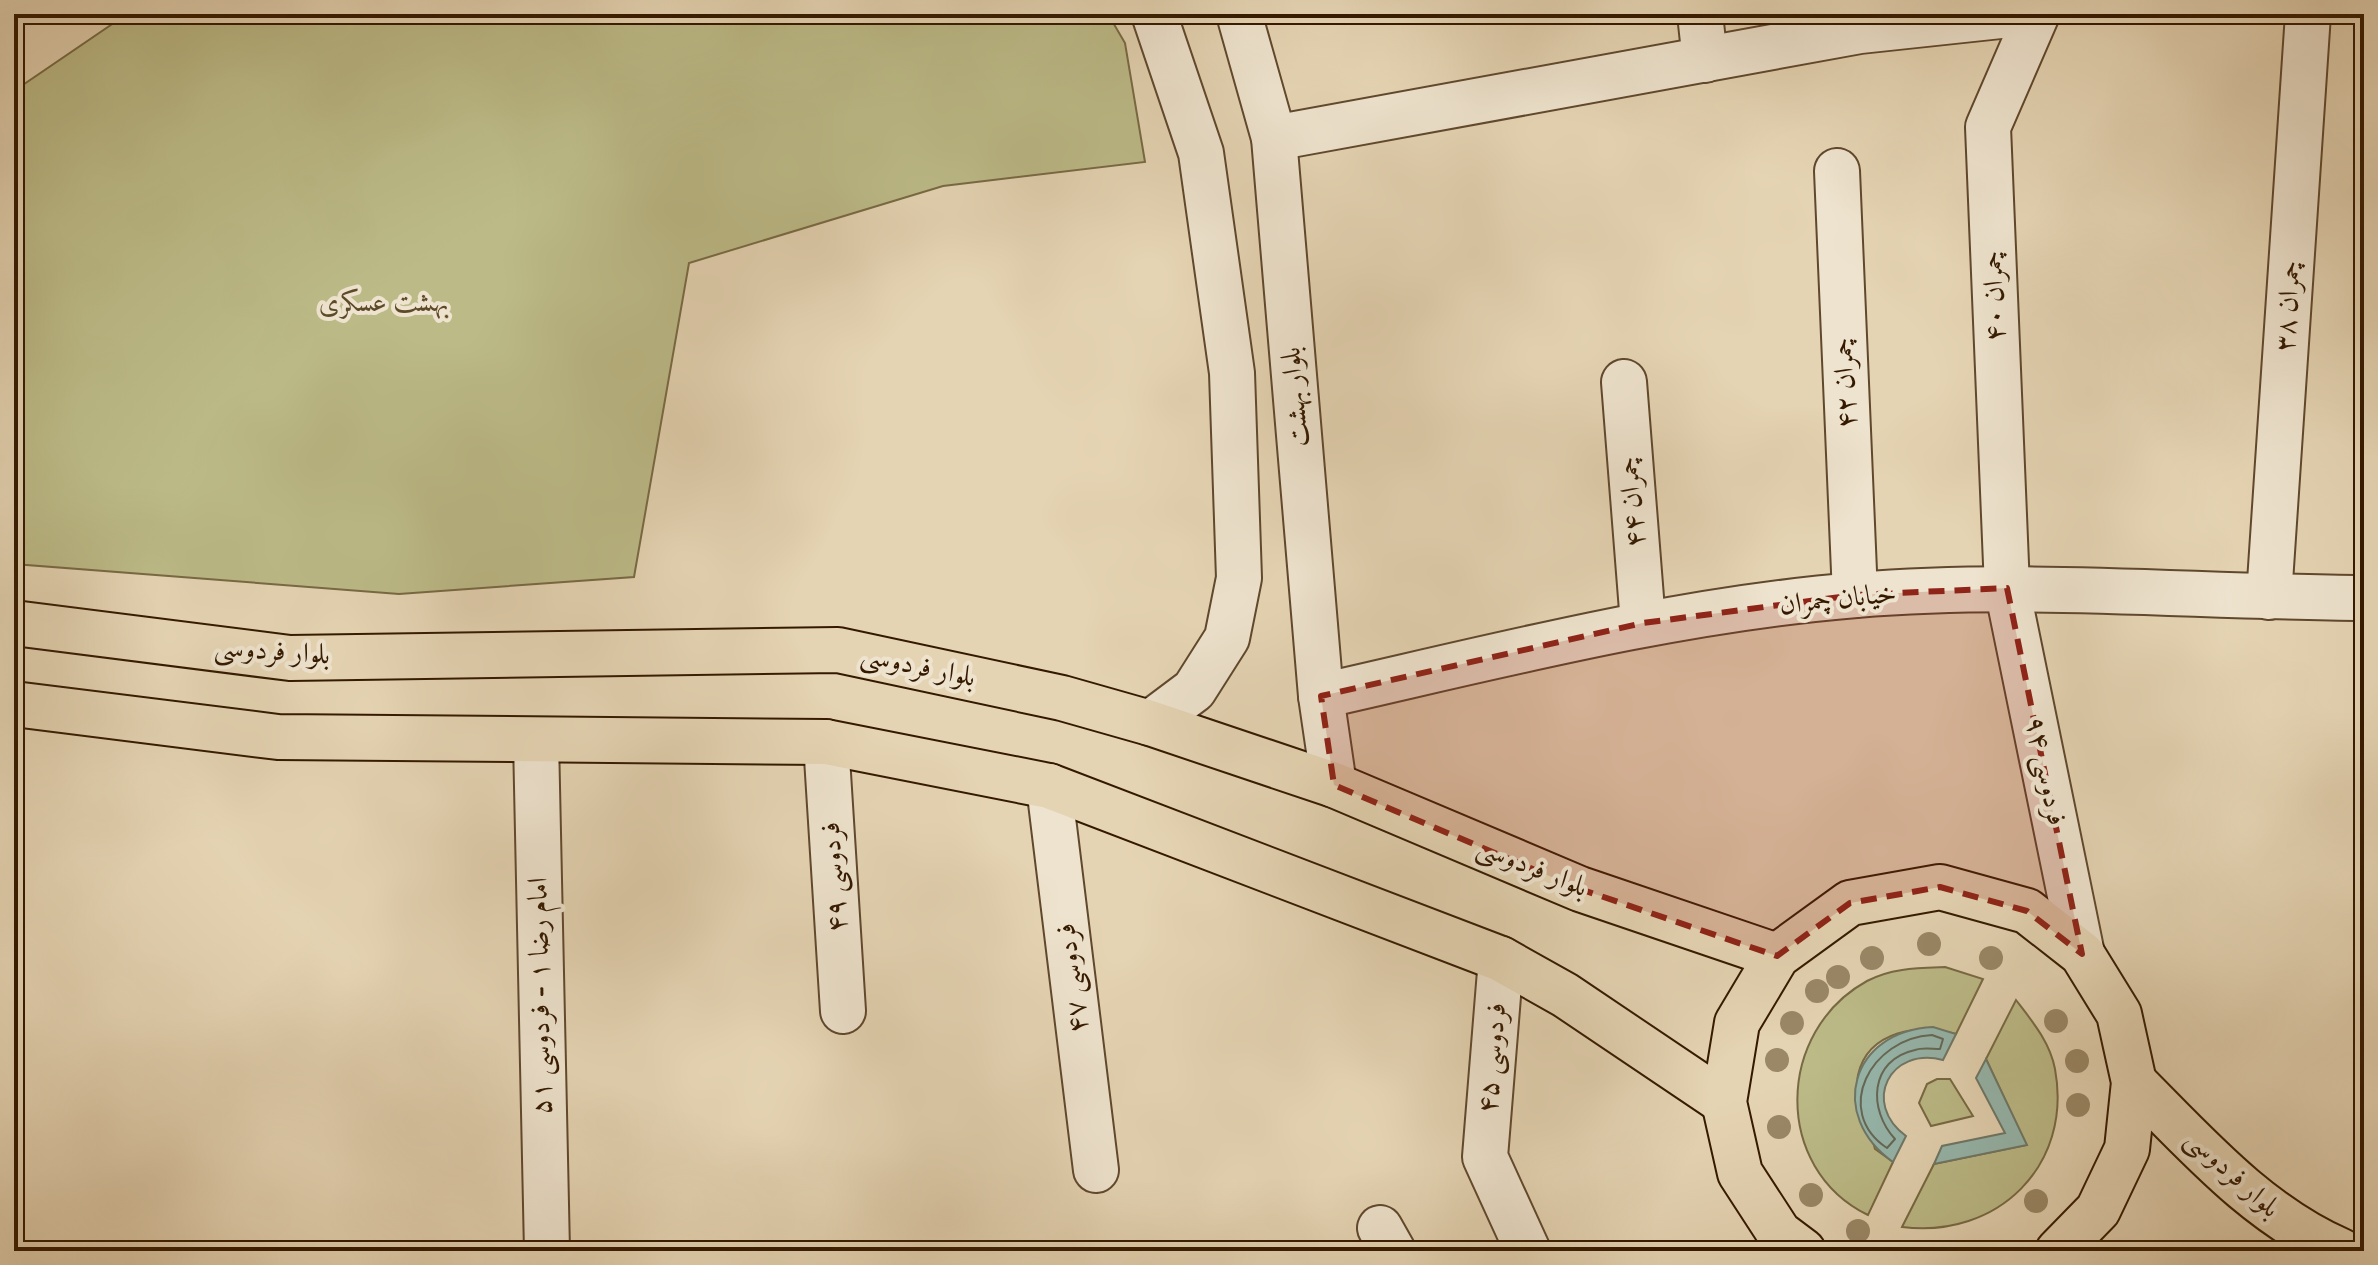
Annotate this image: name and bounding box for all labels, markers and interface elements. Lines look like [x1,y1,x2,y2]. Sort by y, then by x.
street label: چمران ۴۰ [1976,250,2014,342]
street label: چمران ۳۸ [2268,259,2310,353]
park label: بهشت عسکری [319,286,449,321]
street label: چمران ۴۲ [1826,337,1866,429]
street label: بلوار بهشت [1274,346,1318,448]
street label: چمران ۴۴ [1612,455,1654,549]
street label: خیابان چمران [1778,576,1898,624]
street label: بلوار فردوسی [213,630,331,674]
street label: بلوار فردوسی [857,638,979,696]
street label: فردوسی ۹۴ [2016,713,2074,829]
street label: فردوسی ۴۹ [814,821,856,933]
street label: بلوار فردوسی [1471,830,1593,906]
street label: امام رضا ۱ - فردوسی ۵۱ [521,877,566,1115]
street label: فردوسی ۴۷ [1049,921,1097,1035]
street label: فردوسی ۴۵ [1471,1001,1515,1115]
street label: بلوار فردوسی [2177,1122,2287,1226]

